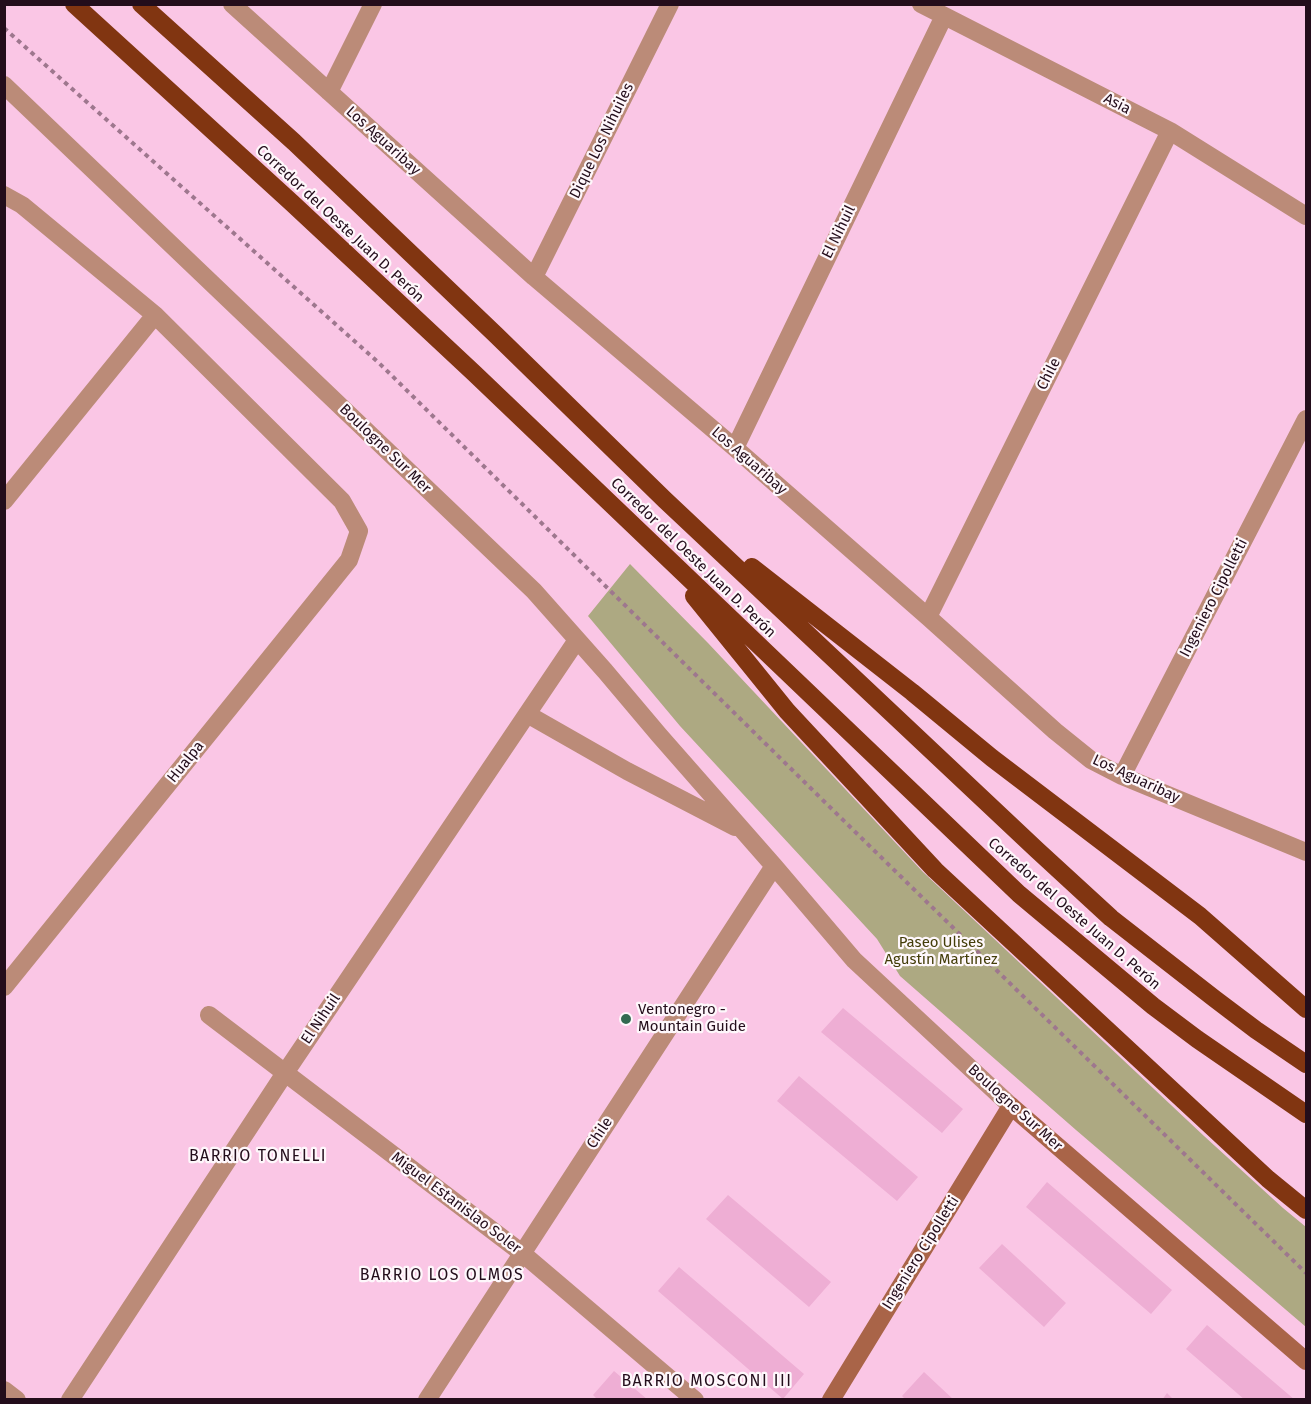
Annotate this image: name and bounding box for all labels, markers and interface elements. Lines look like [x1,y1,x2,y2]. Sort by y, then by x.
street label: Dique Los Nihuiles [566,80,638,202]
street label: Asia [1100,90,1134,118]
street label: Los Aguaribay [342,103,424,179]
street label: Corredor del Oeste Juan D. Perón [252,142,428,306]
street label: El Nihuil [818,202,860,262]
street label: Chile [1033,355,1065,393]
street label: Boulogne Sur Mer [335,401,435,497]
street label: Los Aguaribay [708,423,790,499]
street label: Corredor del Oeste Juan D. Perón [607,474,779,642]
street label: Ingeniero Cipolletti [1176,536,1252,660]
street label: Hualpa [164,738,208,786]
street label: Los Aguaribay [1090,751,1182,807]
street label: Corredor del Oeste Juan D. Perón [984,834,1164,994]
park label: Paseo Ulises Agustín Martínez [884,934,998,969]
street label: El Nihuil [298,990,344,1048]
place label: Ventonegro - Mountain Guide [638,1001,746,1036]
marker: Ventonegro - Mountain Guide [619,1012,633,1026]
street label: Boulogne Sur Mer [964,1061,1066,1155]
street label: Chile [583,1114,617,1152]
district label: BARRIO TONELLI [189,1147,327,1167]
street label: Miguel Estanislao Soler [388,1148,524,1258]
street label: Ingeniero Cipolletti [879,1193,963,1313]
district label: BARRIO LOS OLMOS [360,1266,524,1286]
district label: BARRIO MOSCONI III [621,1372,793,1392]

